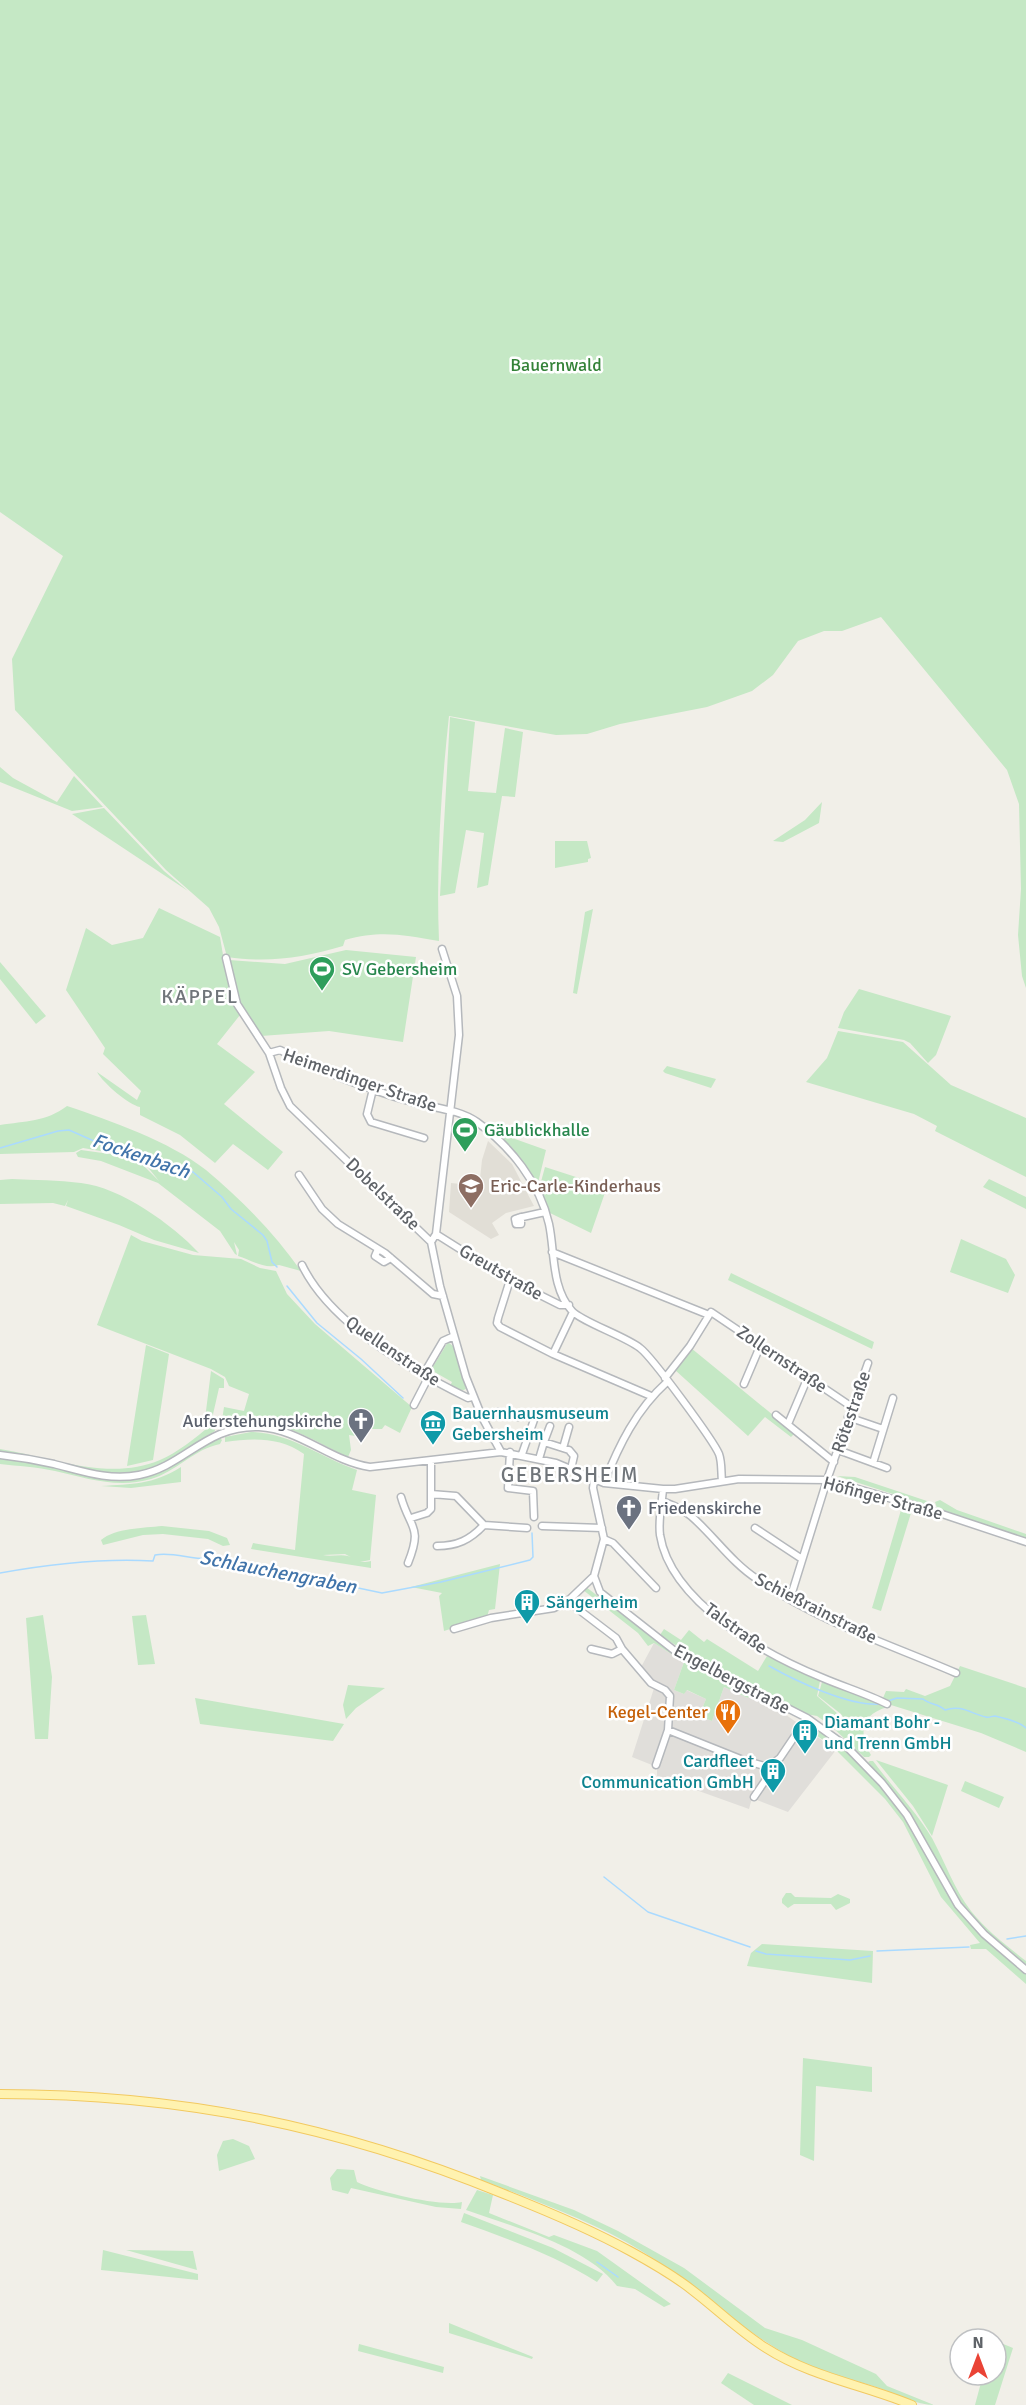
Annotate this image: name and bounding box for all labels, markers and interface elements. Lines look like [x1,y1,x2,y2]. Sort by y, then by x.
park label: Bauernwald [510,354,602,376]
sports icon: SV Gebersheim [307,954,337,992]
place label: SV Gebersheim [342,958,457,980]
district label: KÄPPEL [161,984,239,1009]
street label: Heimerdinger Straße [280,1043,440,1117]
sports icon: Gäublickhalle [450,1115,480,1153]
place label: Gäublickhalle [484,1119,590,1141]
water label: Fockenbach [89,1128,194,1185]
street label: Dobelstraße [341,1153,425,1235]
school or university icon: Eric-Carle-Kinderhaus [456,1171,486,1209]
place label: Eric-Carle-Kinderhaus [490,1175,661,1197]
street label: Greutstraße [455,1239,547,1305]
street label: Quellenstraße [341,1311,445,1391]
street label: Zollernstraße [732,1321,832,1397]
street label: Rötestraße [827,1368,875,1456]
place label: Bauernhausmuseum Gebersheim [452,1402,609,1445]
church icon: Auferstehungskirche [346,1406,376,1444]
museum icon: Bauernhausmuseum Gebersheim [418,1408,448,1446]
place label: Auferstehungskirche [183,1410,342,1432]
district label: GEBERSHEIM [501,1462,639,1488]
street label: Höfinger Straße [821,1471,945,1525]
church icon: Friedenskirche [614,1493,644,1531]
place label: Friedenskirche [648,1497,761,1519]
water label: Schlauchengraben [198,1545,359,1600]
street label: Schießrainstraße [751,1568,881,1648]
building icon: Sängerheim [512,1587,542,1625]
place label: Sängerheim [546,1591,638,1613]
street label: Talstraße [700,1598,772,1658]
street label: Engelbergstraße [670,1639,794,1719]
restaurant icon: Kegel-Center [713,1697,743,1735]
place label: Kegel-Center [607,1701,708,1723]
place label: Diamant Bohr - und Trenn GmbH [824,1711,952,1754]
building icon: Diamant Bohr - und Trenn GmbH [790,1717,820,1755]
place label: Cardfleet Communication GmbH [581,1750,754,1793]
building icon: Cardfleet Communication GmbH [758,1756,788,1794]
north arrow [948,2327,1008,2387]
text: N [972,2333,984,2353]

